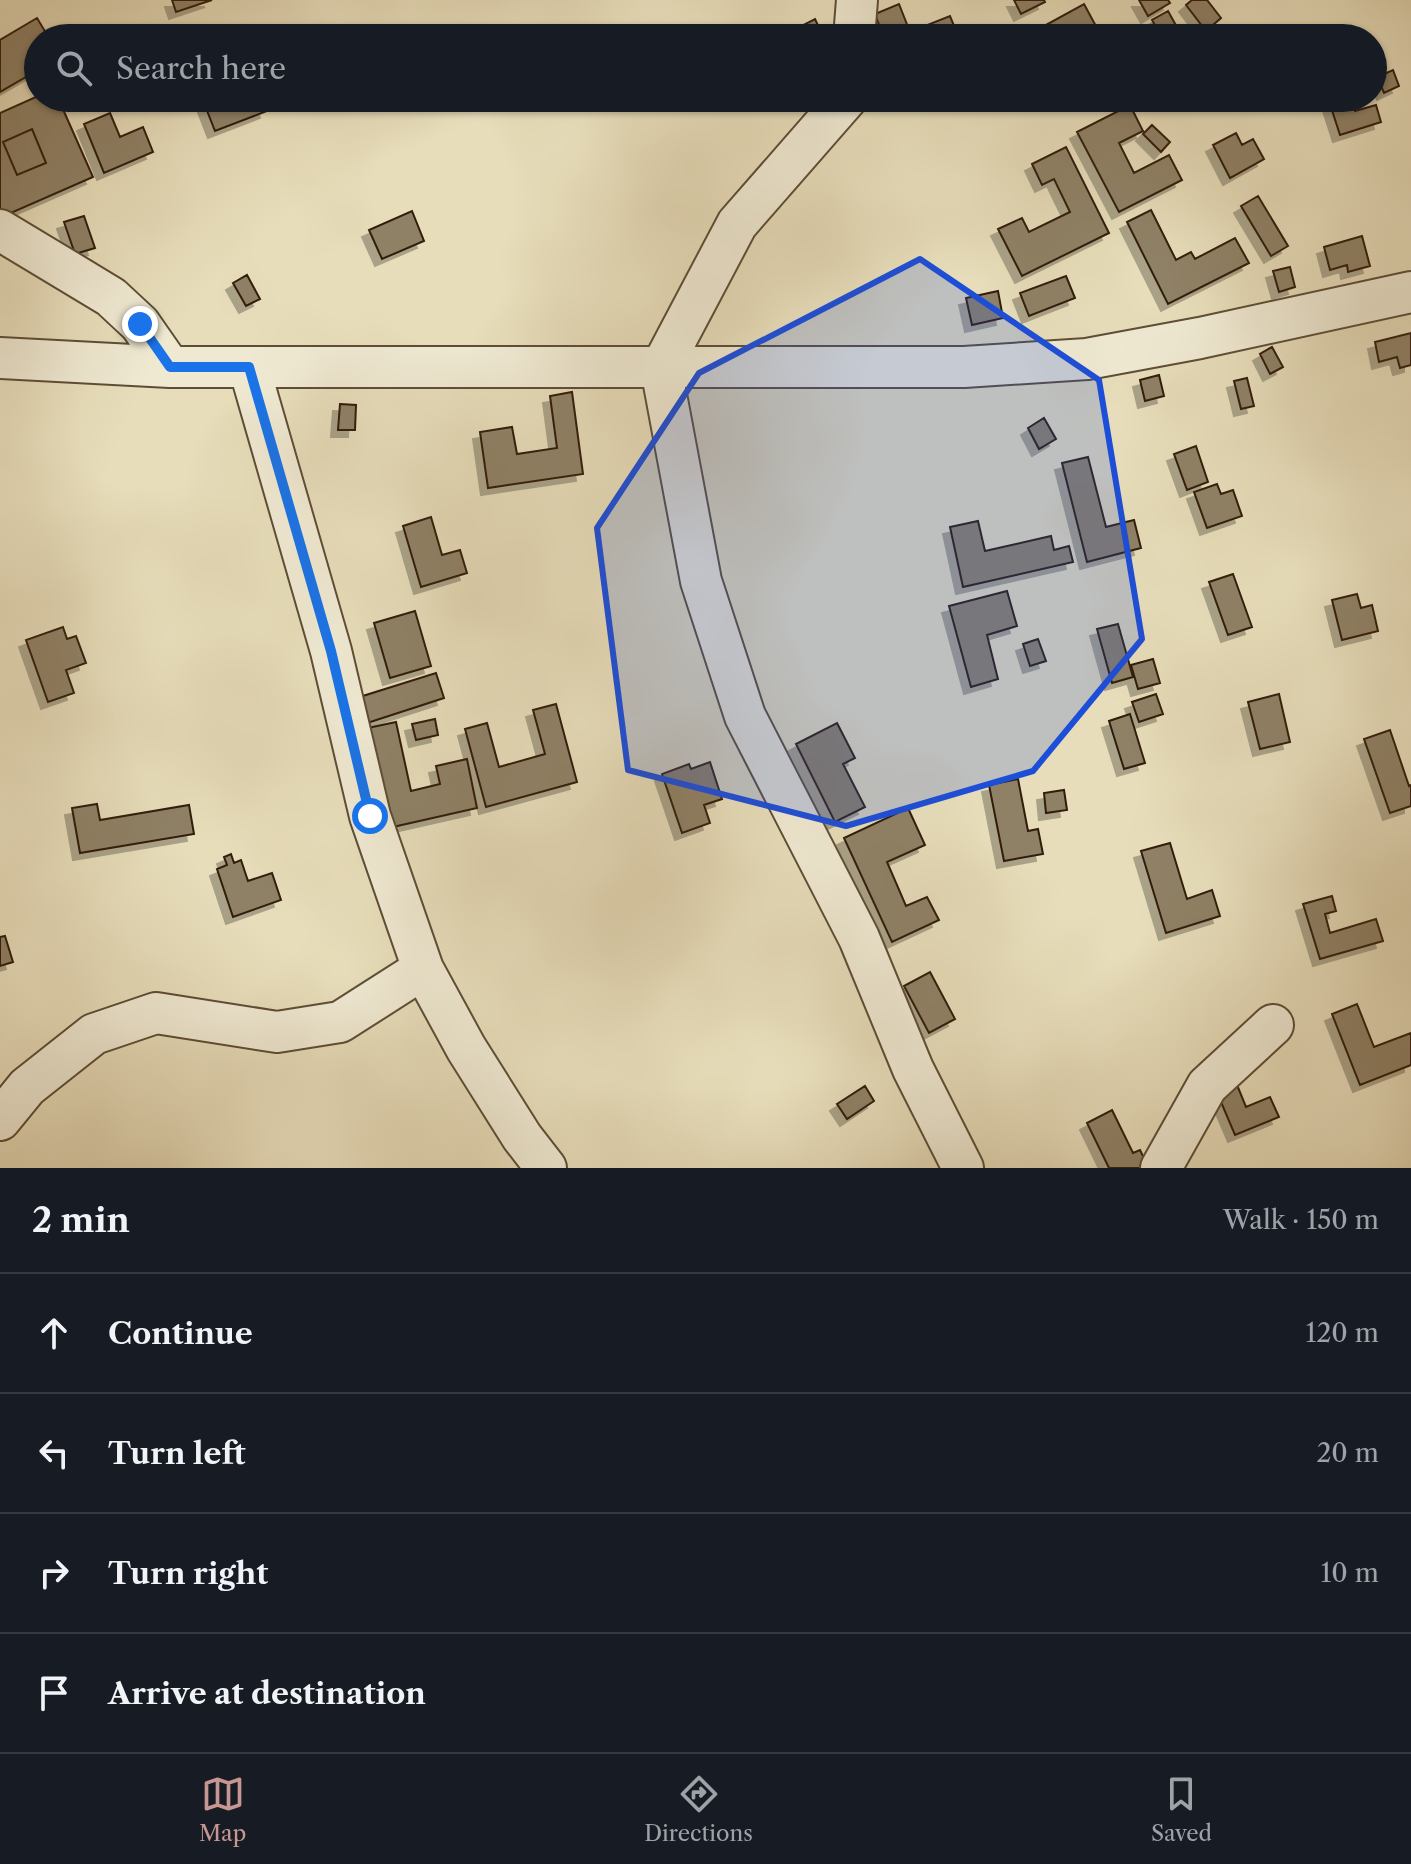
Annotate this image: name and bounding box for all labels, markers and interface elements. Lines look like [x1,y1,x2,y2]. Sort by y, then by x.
search box [24,24,1387,112]
icon: search [52,46,96,90]
text: Search here [116,50,286,87]
route end [122,306,158,342]
route start [352,798,388,834]
text: 2 min [32,1199,130,1241]
text: Walk · 150 m [1223,1204,1379,1236]
icon: ahead [32,1311,76,1355]
text: Continue [108,1315,253,1352]
text: 120 m [1305,1317,1379,1349]
icon: left [32,1431,76,1475]
text: Turn left [108,1435,245,1472]
text: 20 m [1316,1437,1379,1469]
icon: right [32,1551,76,1595]
text: Turn right [108,1555,268,1592]
text: 10 m [1320,1557,1379,1589]
icon: arrive [32,1671,76,1715]
text: Arrive at destination [108,1675,426,1712]
tab: Map [199,1772,246,1847]
tab: Directions [644,1772,753,1847]
tab: Saved [1151,1772,1212,1847]

